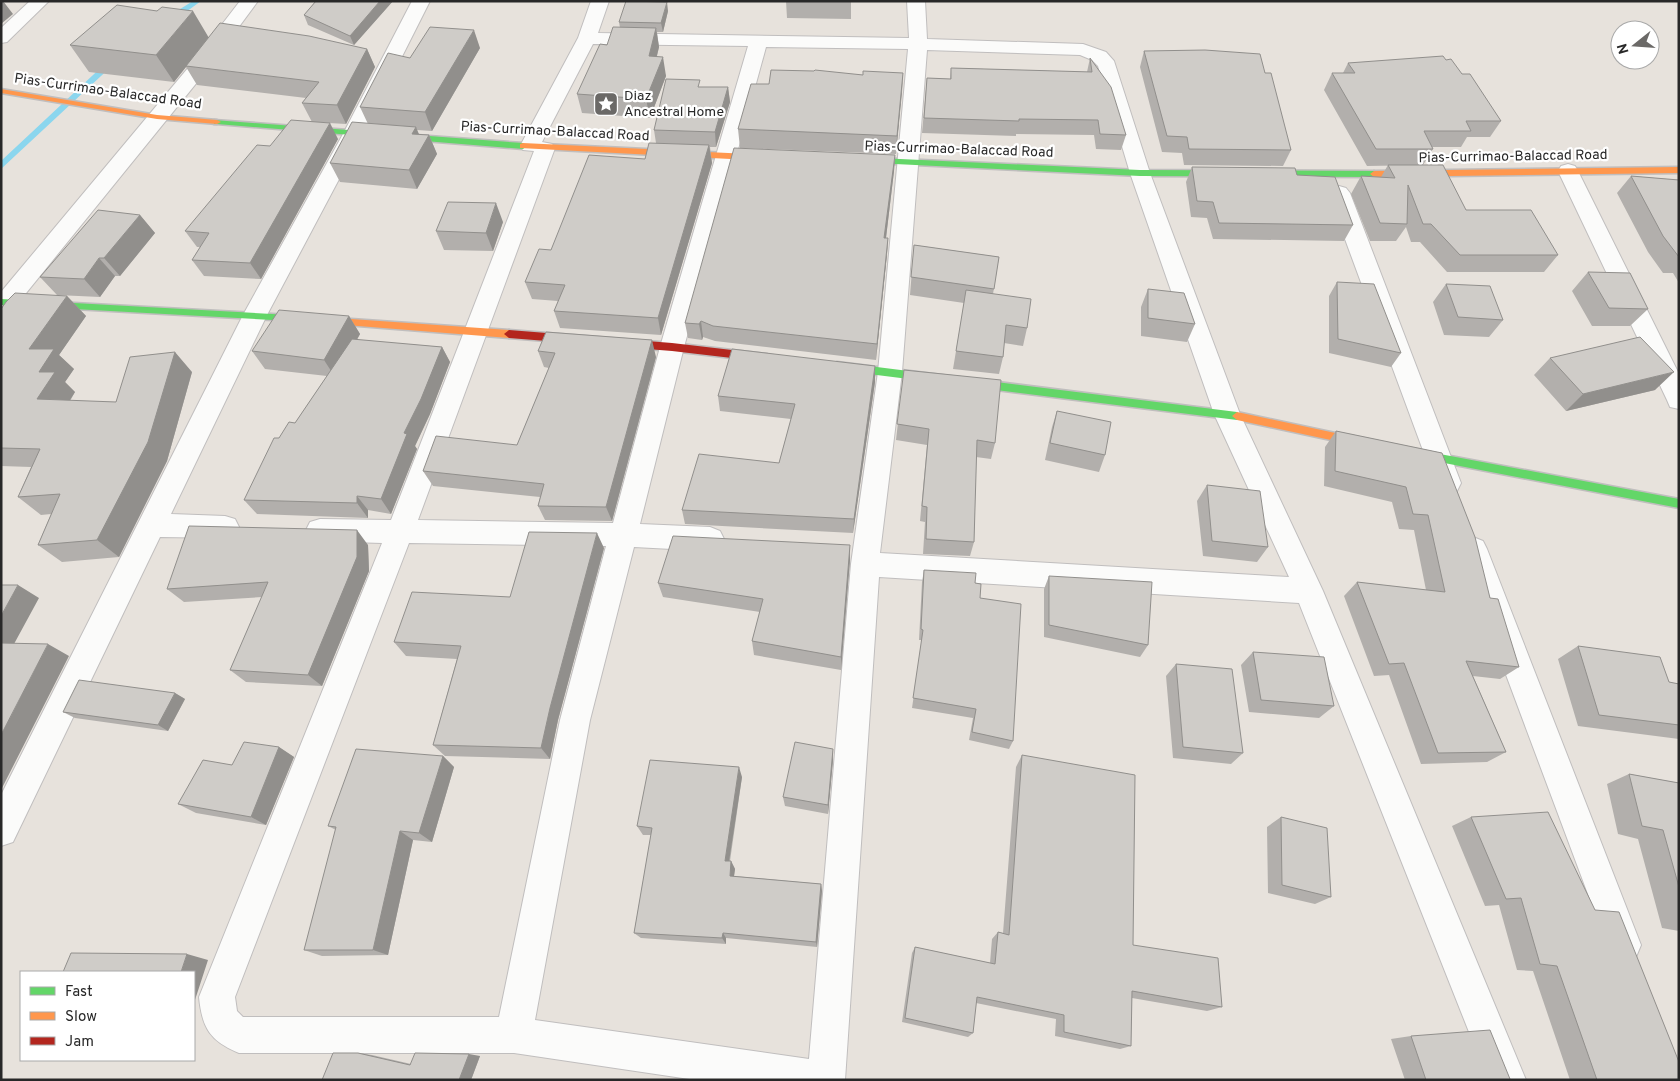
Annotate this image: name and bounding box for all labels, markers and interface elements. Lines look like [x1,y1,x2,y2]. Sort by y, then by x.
north arrow [1610,20,1660,70]
text: N [1614,41,1634,56]
street label: Pias-Currimao-Balaccad Road [13,70,203,114]
place label: Diaz Ancestral Home [624,88,724,121]
place icon: Diaz Ancestral Home [593,91,619,117]
street label: Pias-Currimao-Balaccad Road [460,119,650,145]
street label: Pias-Currimao-Balaccad Road [864,138,1054,162]
street label: Pias-Currimao-Balaccad Road [1418,147,1608,167]
legend [20,971,195,1061]
text: Fast [65,983,93,1002]
text: Slow [65,1008,97,1027]
text: Jam [65,1033,94,1052]

